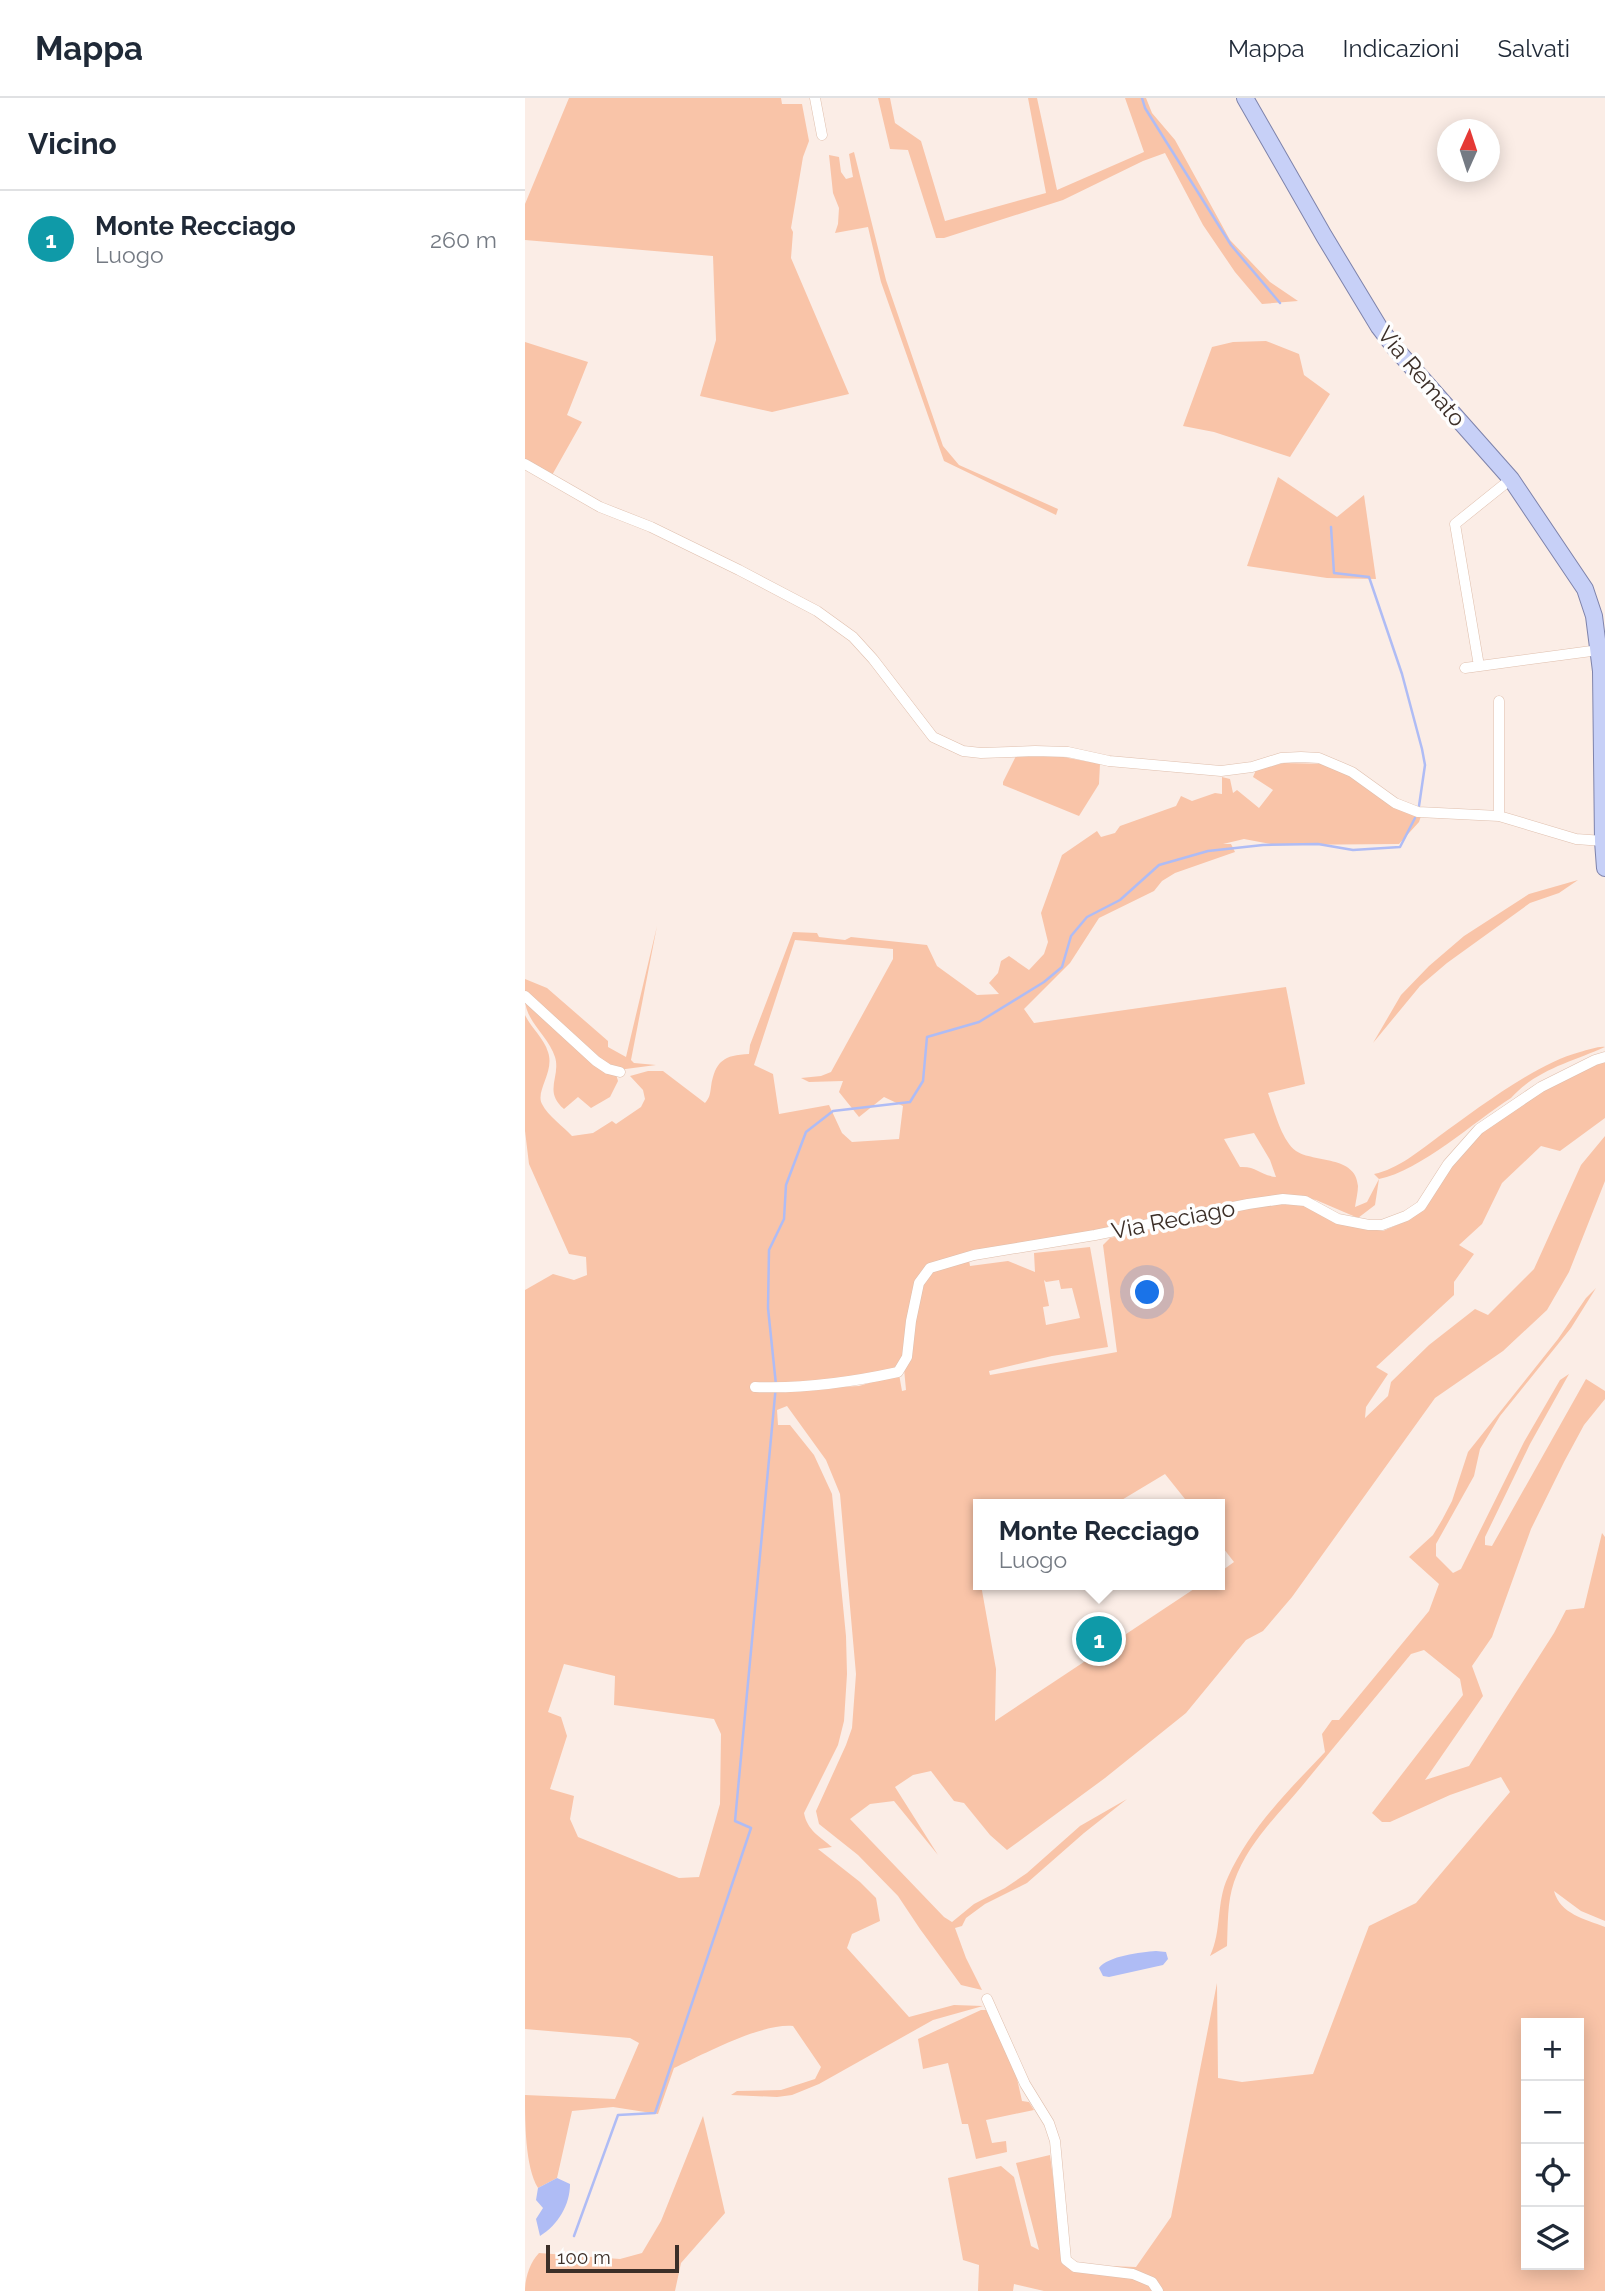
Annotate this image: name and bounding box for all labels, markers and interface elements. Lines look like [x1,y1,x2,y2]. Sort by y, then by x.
text: Mappa [35,29,143,68]
text: Mappa [1228,34,1305,63]
text: Indicazioni [1343,34,1460,63]
text: Salvati [1498,34,1570,63]
north arrow [1437,119,1500,182]
text: Vicino [28,126,117,161]
text: Monte Recciago [95,211,296,241]
text: 1 [45,226,57,253]
text: 260 m [430,226,497,253]
text: Luogo [95,241,164,268]
street label: Via Remato [1372,321,1472,431]
street label: Via Reciago [1109,1194,1237,1244]
your location [1130,1275,1164,1309]
popup [973,1499,1225,1590]
text: Monte Recciago [999,1516,1199,1546]
text: Luogo [999,1546,1067,1573]
pin: 1 [1076,1613,1122,1665]
map controls [1521,2018,1584,2270]
button: + [1521,2018,1584,2081]
button: − [1521,2081,1584,2144]
button: locate [1521,2144,1584,2207]
button: layers [1521,2207,1584,2270]
scale bar [546,2242,679,2274]
text: 100 m [557,2246,611,2268]

